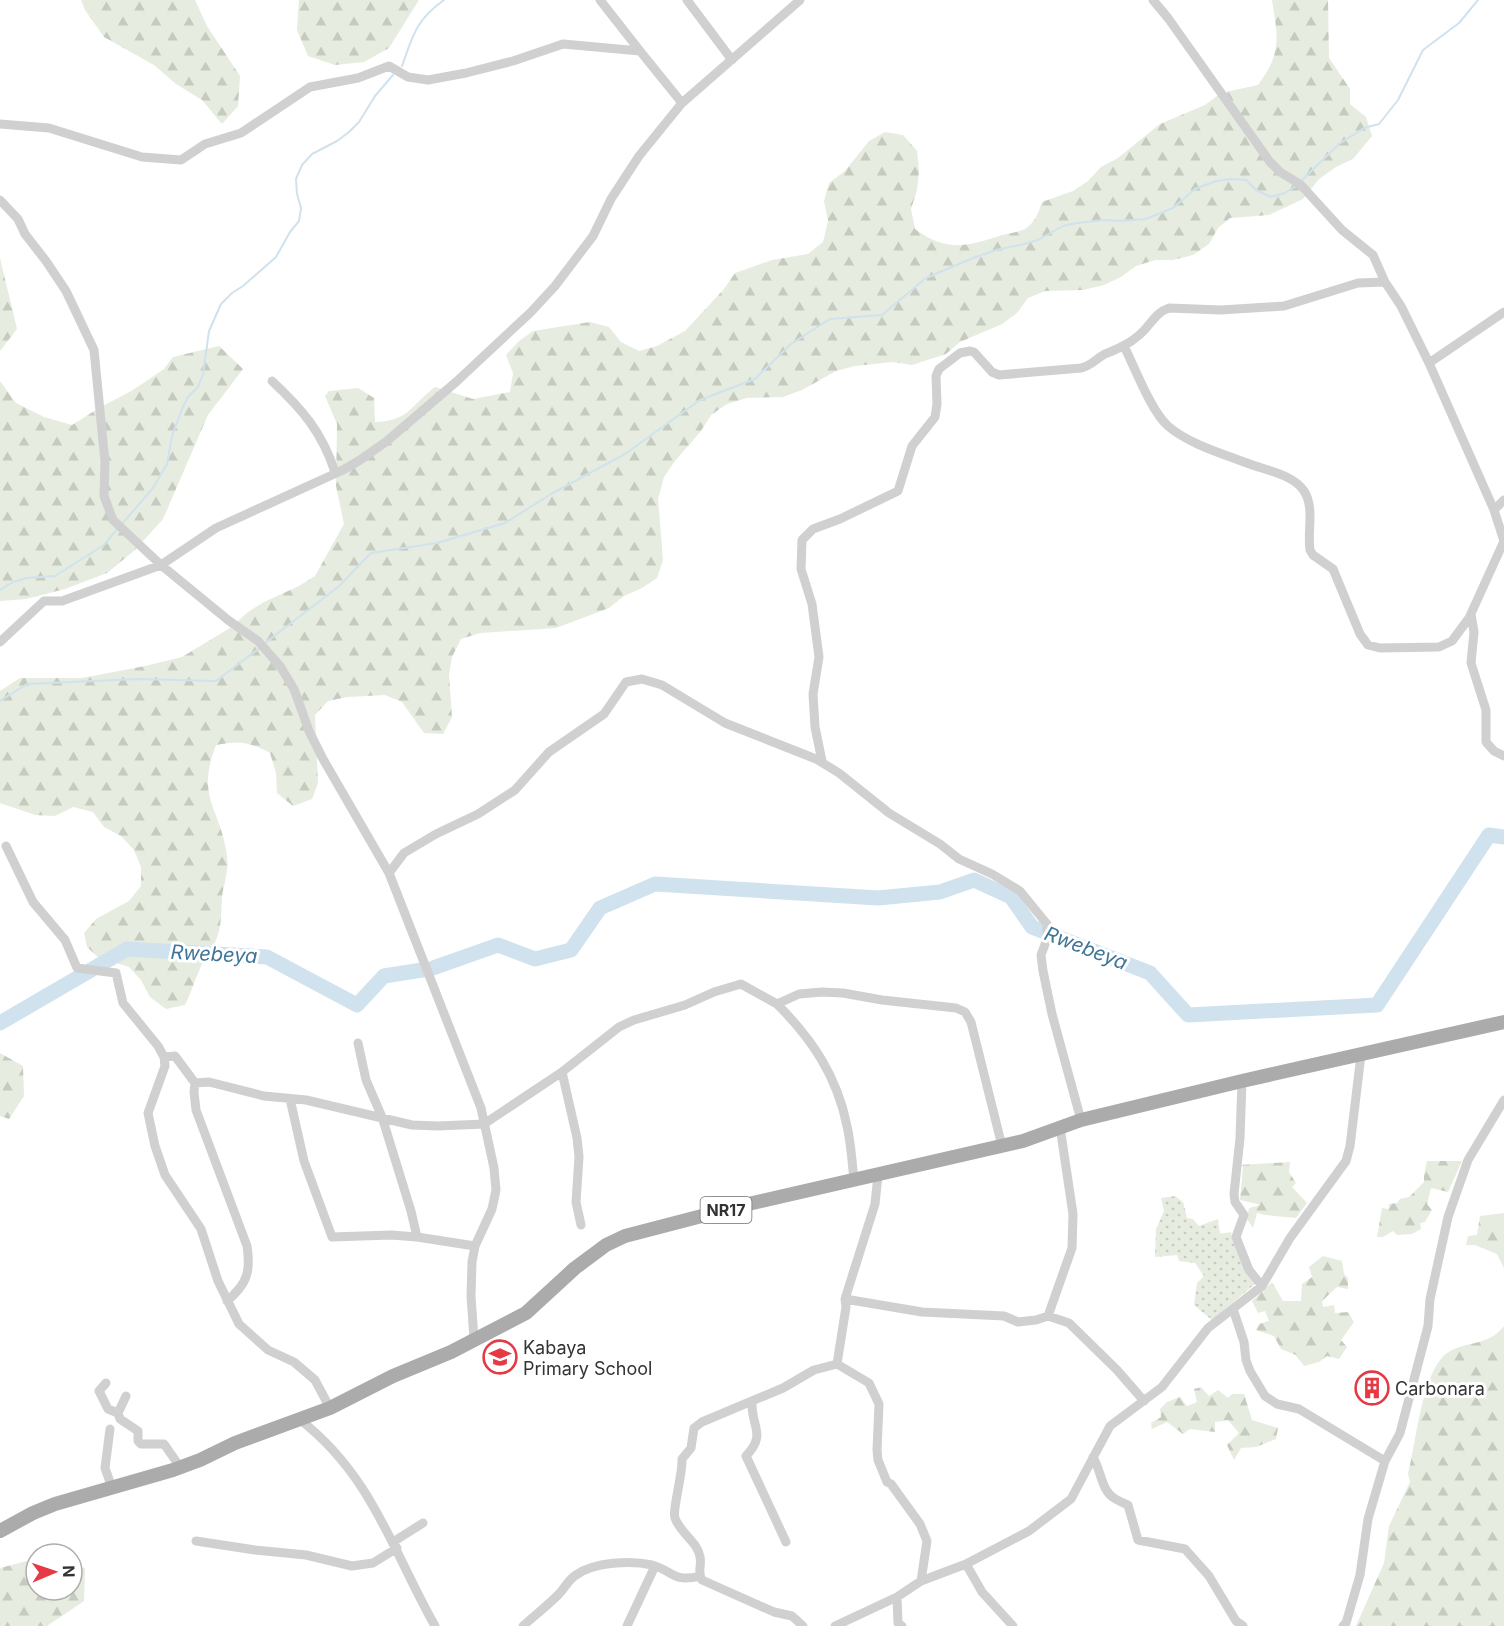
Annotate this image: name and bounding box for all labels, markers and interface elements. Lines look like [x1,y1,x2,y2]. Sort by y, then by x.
water label: Rwebeya [1041,921,1131,975]
water label: Rwebeya [170,940,258,968]
road number: NR17 [700,1197,752,1223]
place label: Kabaya Primary School [523,1337,652,1379]
school or university icon: Kabaya Primary School [482,1339,518,1375]
building icon: Carbonara [1354,1370,1390,1406]
place label: Carbonara [1395,1378,1485,1399]
north arrow [24,1542,84,1602]
text: N [59,1565,79,1578]

